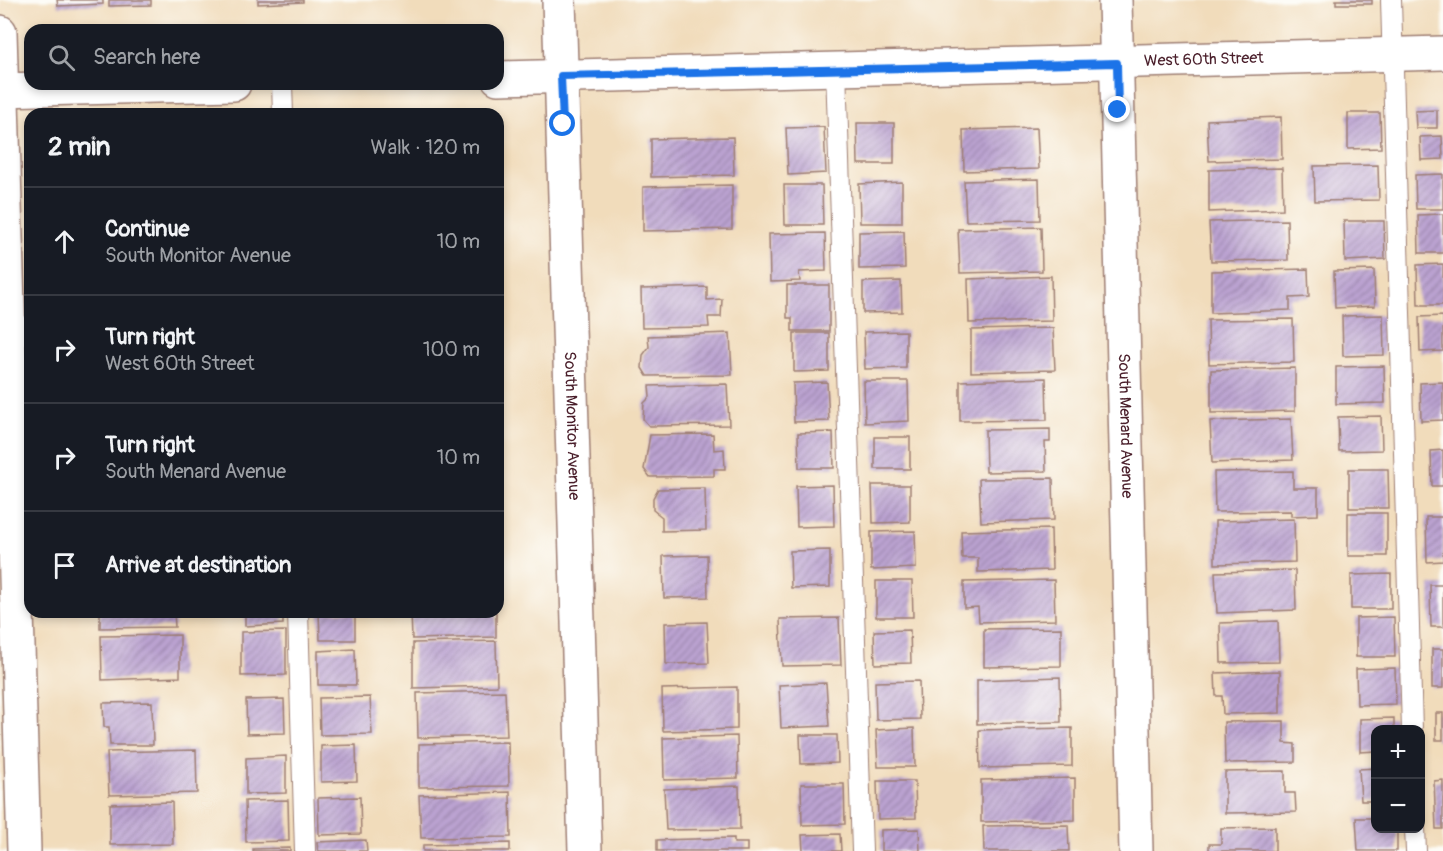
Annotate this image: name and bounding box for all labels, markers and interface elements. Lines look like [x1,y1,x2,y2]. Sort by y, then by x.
search box [24,24,504,90]
icon: search [45,41,78,74]
text: Search here [93,43,200,71]
street label: West 60th Street [1144,48,1264,71]
route end [1104,96,1130,122]
route start [549,110,575,136]
text: 2 min [48,131,110,163]
text: Walk · 120 m [371,135,480,160]
text: Continue [105,215,189,243]
icon: ahead [48,225,81,258]
text: 10 m [436,229,480,254]
text: South Monitor Avenue [105,243,291,268]
text: Turn right [105,323,195,351]
icon: right [48,333,81,366]
text: 100 m [423,337,480,362]
text: West 60th Street [105,351,255,376]
street label: South Monitor Avenue [560,351,584,501]
street label: South Menard Avenue [1114,353,1137,499]
text: Turn right [105,431,195,459]
icon: right [48,441,81,474]
text: 10 m [436,445,480,470]
text: South Menard Avenue [105,459,286,484]
icon: arrive [48,549,81,582]
text: Arrive at destination [105,551,291,579]
map controls [1371,725,1425,833]
button: + [1371,725,1425,779]
button: − [1371,779,1425,833]

